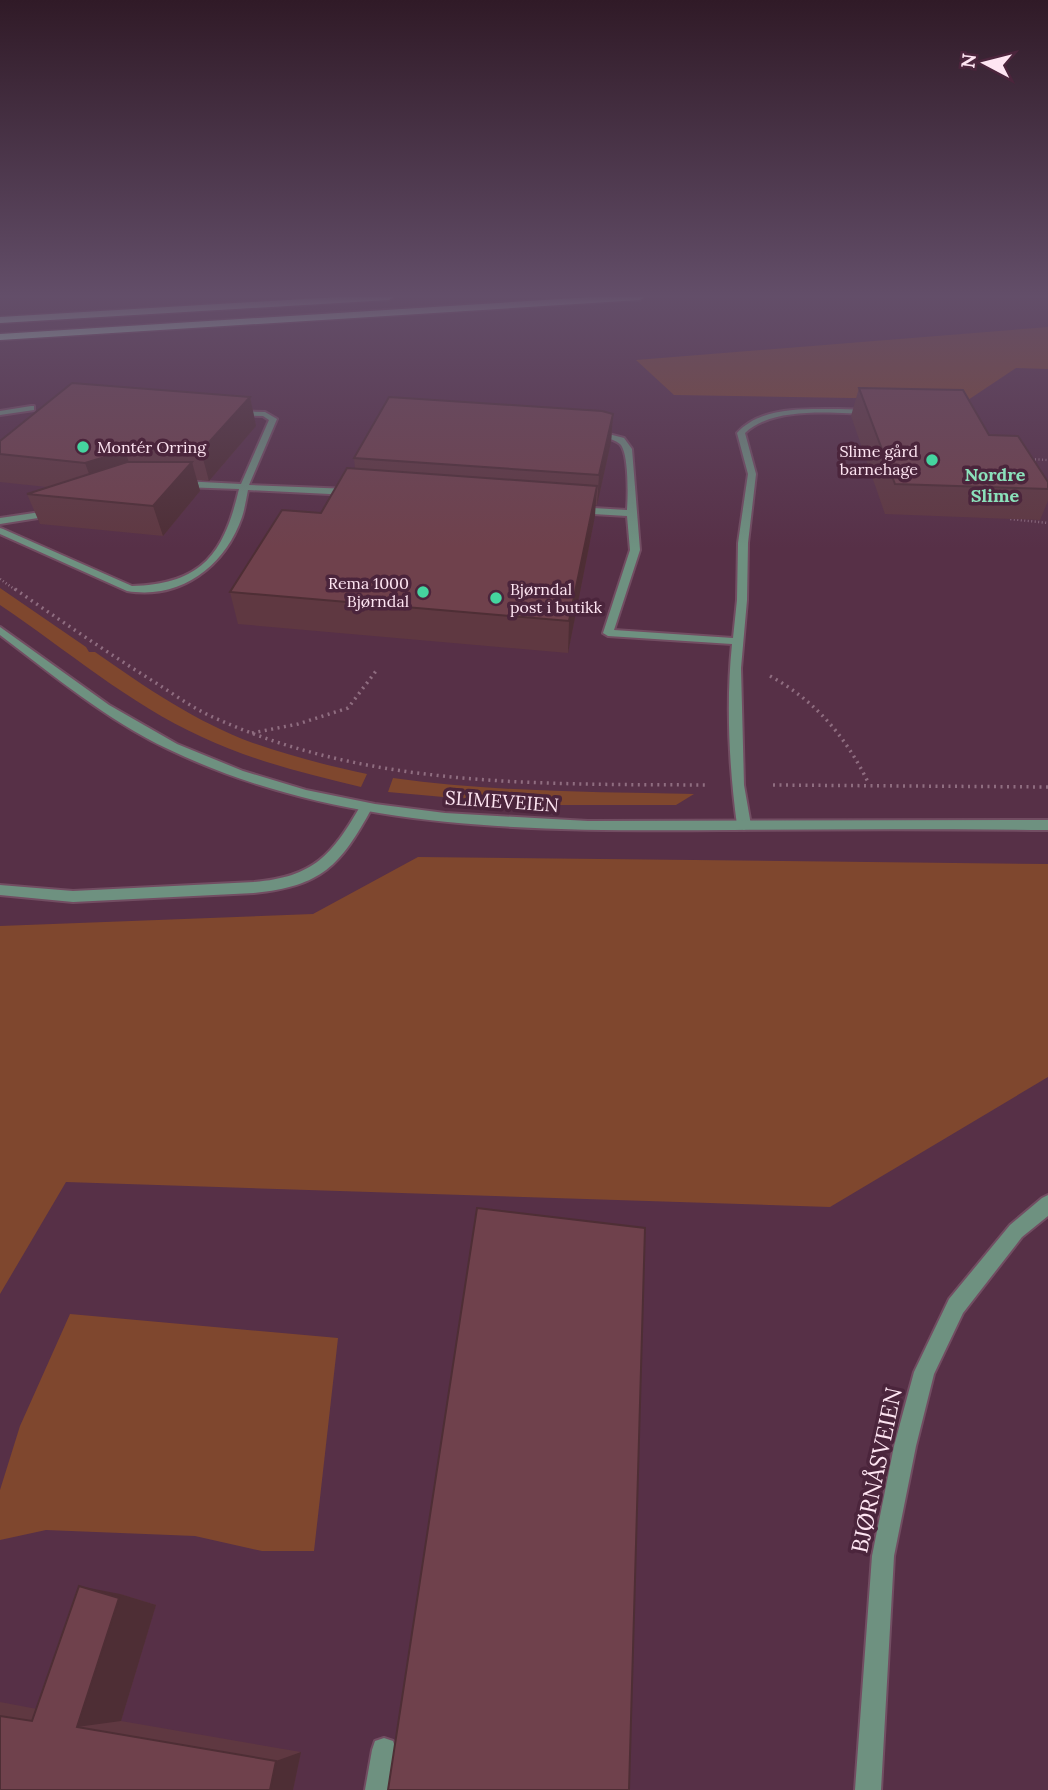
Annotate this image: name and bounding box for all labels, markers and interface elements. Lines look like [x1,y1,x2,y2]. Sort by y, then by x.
north arrow [950,28,1020,98]
text: N [955,52,981,70]
place label: Montér Orring [97,437,207,457]
marker: Montér Orring [75,439,91,455]
place label: Slime gård barnehage [839,441,918,479]
marker: Slime gård barnehage [924,452,940,468]
district label: Nordre Slime [964,463,1026,507]
place label: Rema 1000 Bjørndal [328,573,409,611]
place label: Bjørndal post i butikk [510,579,603,617]
marker: Rema 1000 Bjørndal [415,584,431,600]
marker: Bjørndal post i butikk [488,590,504,606]
street label: SLIMEVEIEN [444,785,560,817]
street label: BJØRNÅSVEIEN [844,1384,908,1556]

